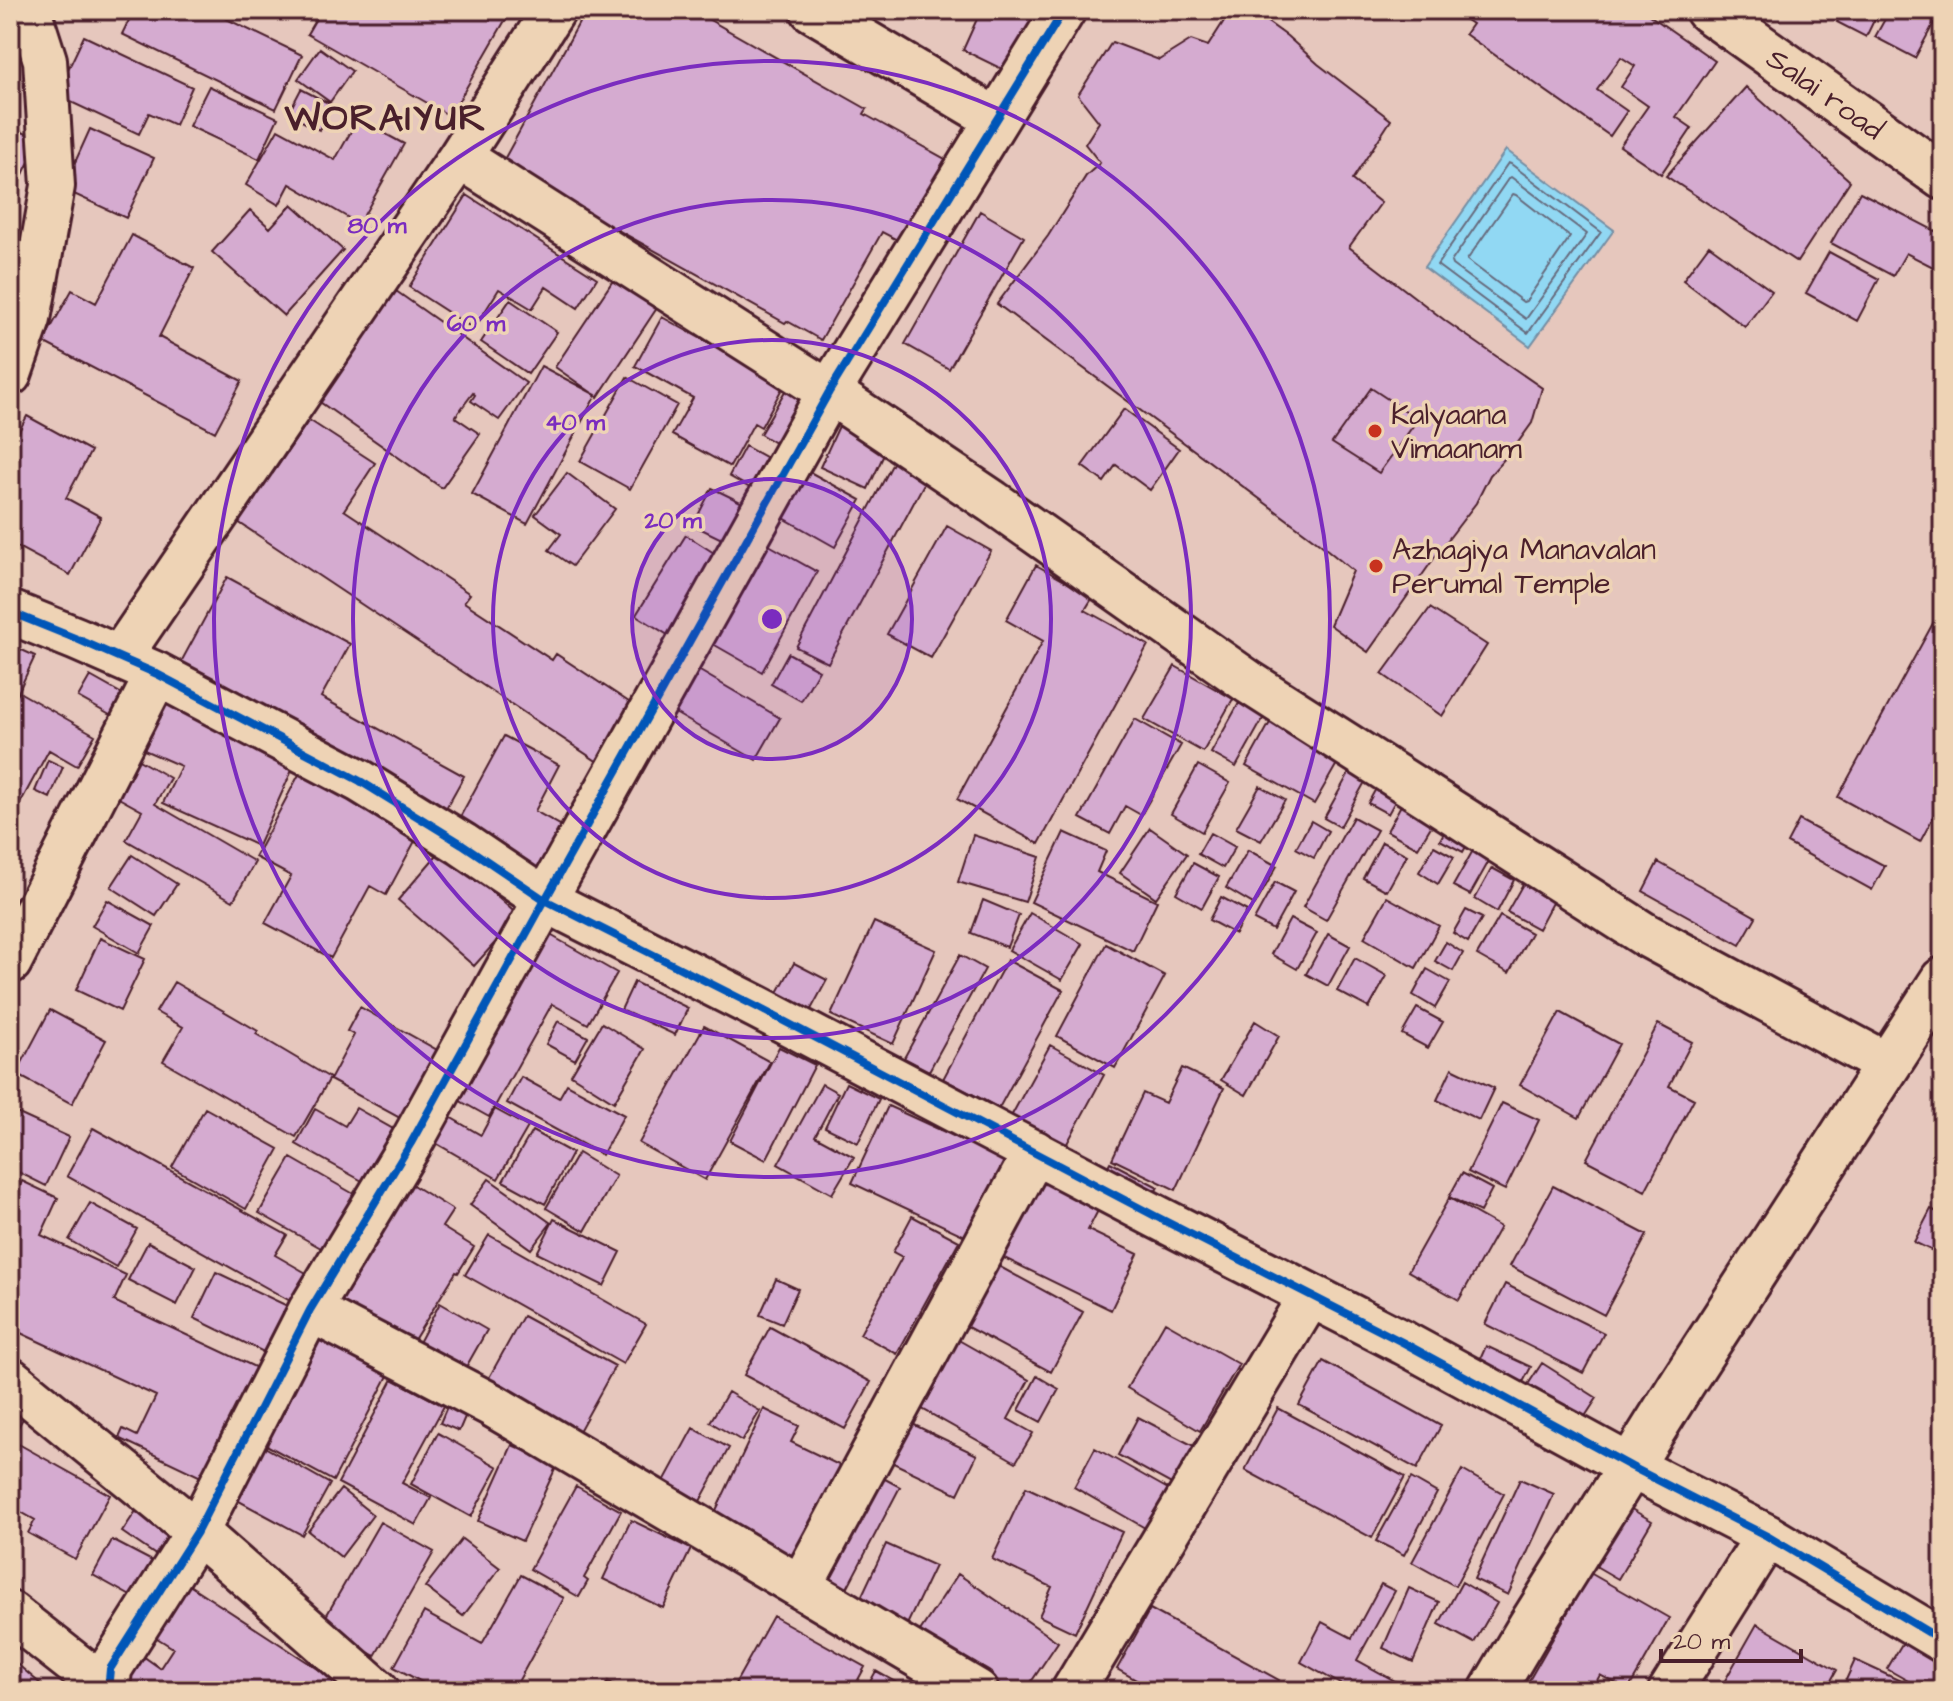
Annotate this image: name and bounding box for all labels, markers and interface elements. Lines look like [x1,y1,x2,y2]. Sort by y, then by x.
street label: Salai road [1758,38,1892,151]
district label: WORAIYUR [283,93,488,145]
text: 80 m [348,209,407,243]
text: 60 m [447,307,506,341]
place label: Kalyaana Vimaanam [1391,394,1522,470]
text: 40 m [545,406,605,440]
marker: Kalyaana Vimaanam [1366,422,1384,440]
text: 20 m [643,504,702,538]
place label: Azhagiya Manavalan Perumal Temple [1392,529,1656,605]
marker: Azhagiya Manavalan Perumal Temple [1367,557,1385,575]
centre of rings [758,605,786,633]
scale bar [1661,1613,1801,1663]
text: 20 m [1673,1625,1730,1659]

